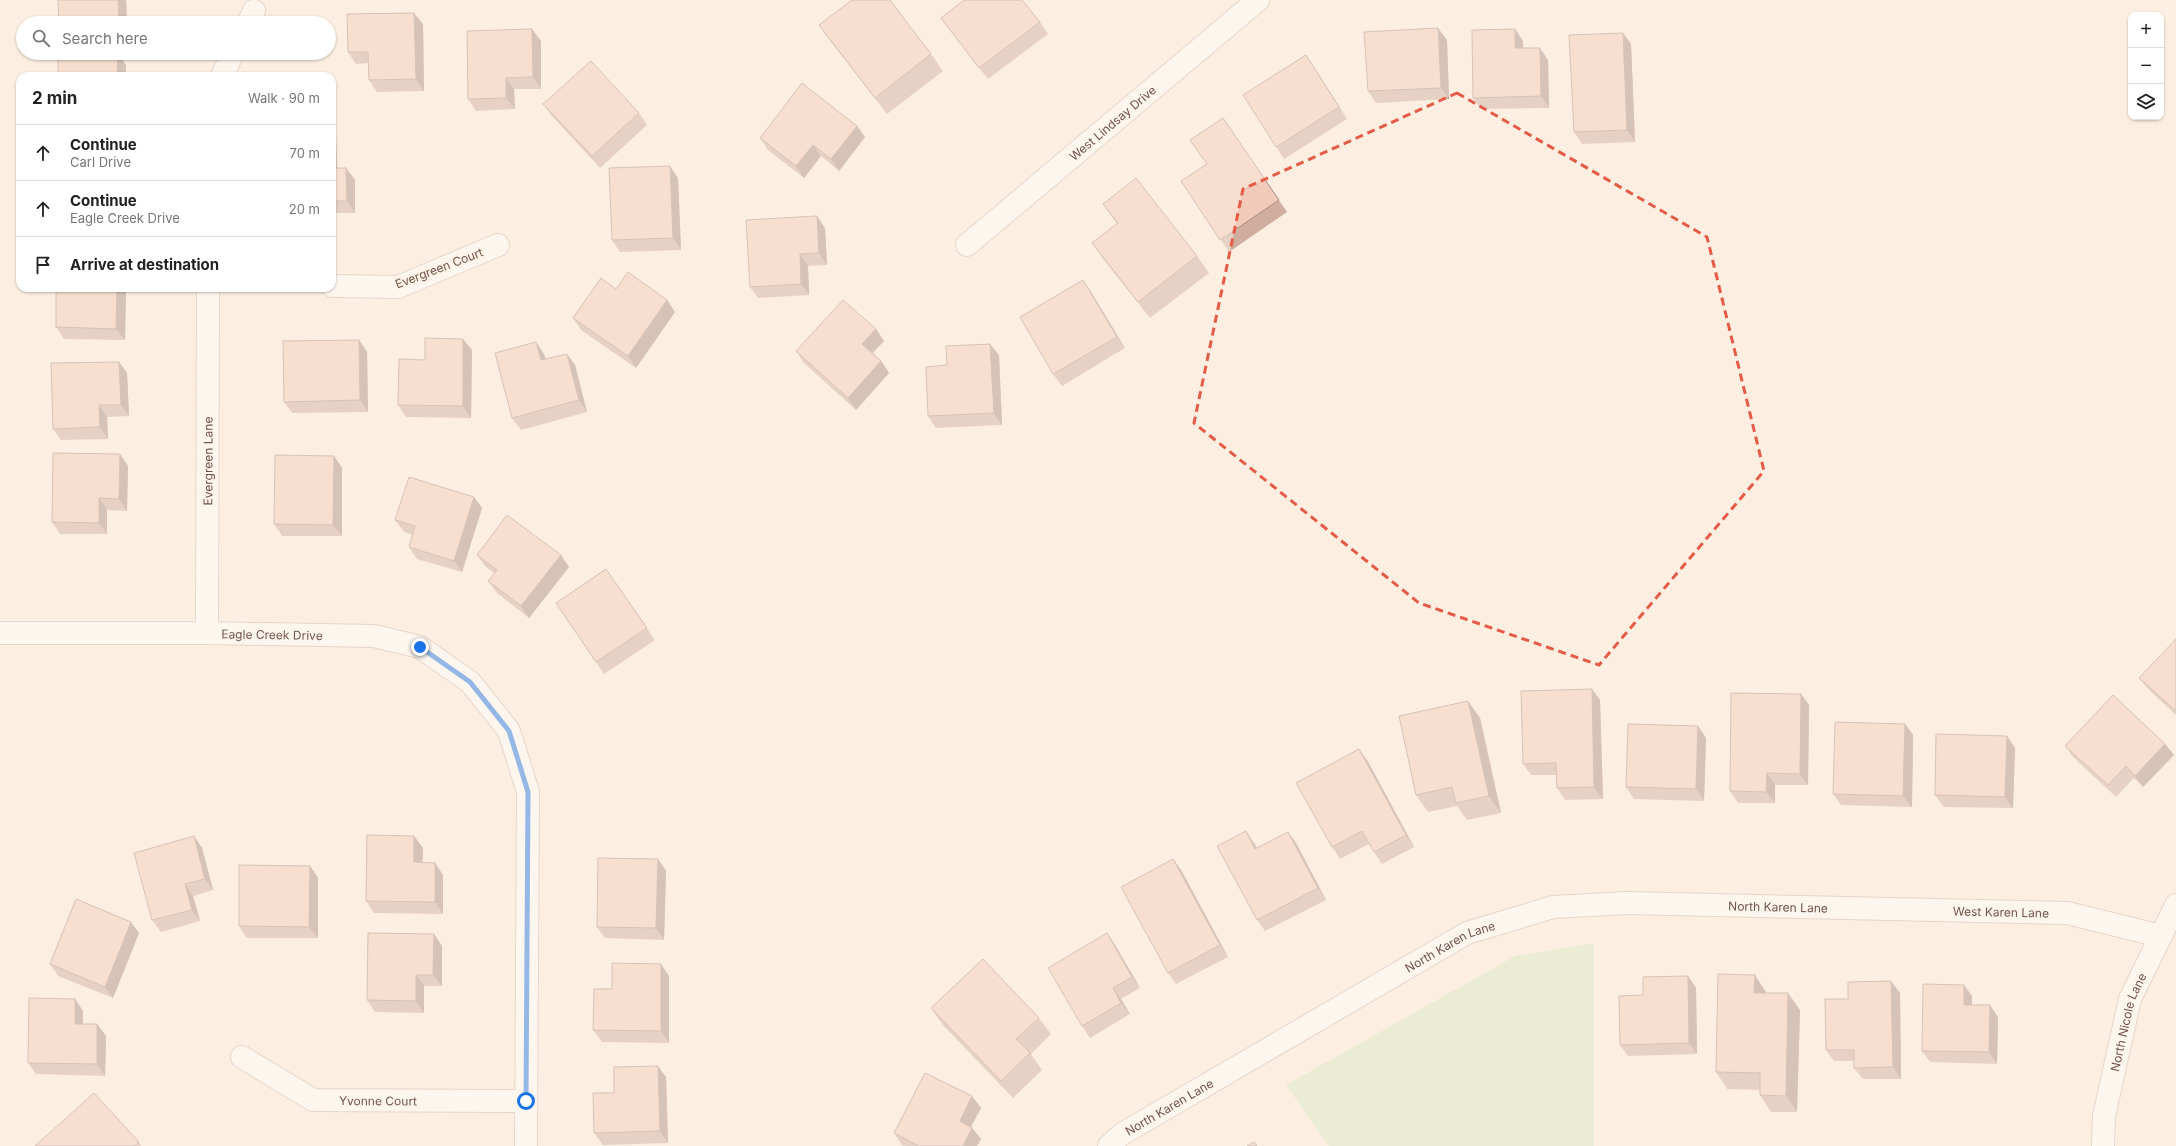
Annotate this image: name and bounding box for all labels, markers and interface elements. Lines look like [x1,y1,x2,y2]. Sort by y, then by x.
map controls [2128,12,2164,120]
button: + [2128,12,2164,48]
search box [16,16,336,60]
icon: search [30,27,52,49]
text: Search here [62,29,148,48]
button: − [2128,48,2164,84]
street label: West Lindsay Drive [1066,82,1159,163]
button: layers [2128,84,2164,120]
text: 2 min [32,88,77,108]
text: Walk · 90 m [248,90,320,106]
text: Continue [70,135,137,154]
icon: ahead [32,142,54,164]
text: 70 m [290,145,320,161]
text: Carl Drive [70,154,131,170]
text: Continue [70,191,137,210]
icon: ahead [32,198,54,220]
text: 20 m [289,201,320,217]
text: Eagle Creek Drive [70,210,180,226]
street label: Evergreen Court [393,244,485,292]
icon: arrive [32,254,54,276]
text: Arrive at destination [70,255,219,274]
street label: Evergreen Lane [200,417,215,505]
street label: Eagle Creek Drive [221,626,323,643]
route end [411,638,429,656]
street label: North Karen Lane [1728,898,1828,915]
street label: West Karen Lane [1953,903,2049,920]
street label: North Karen Lane [1402,917,1497,975]
street label: North Nicole Lane [2107,970,2149,1073]
street label: North Karen Lane [1122,1075,1216,1138]
route start [517,1092,535,1110]
street label: Yvonne Court [339,1093,417,1108]

